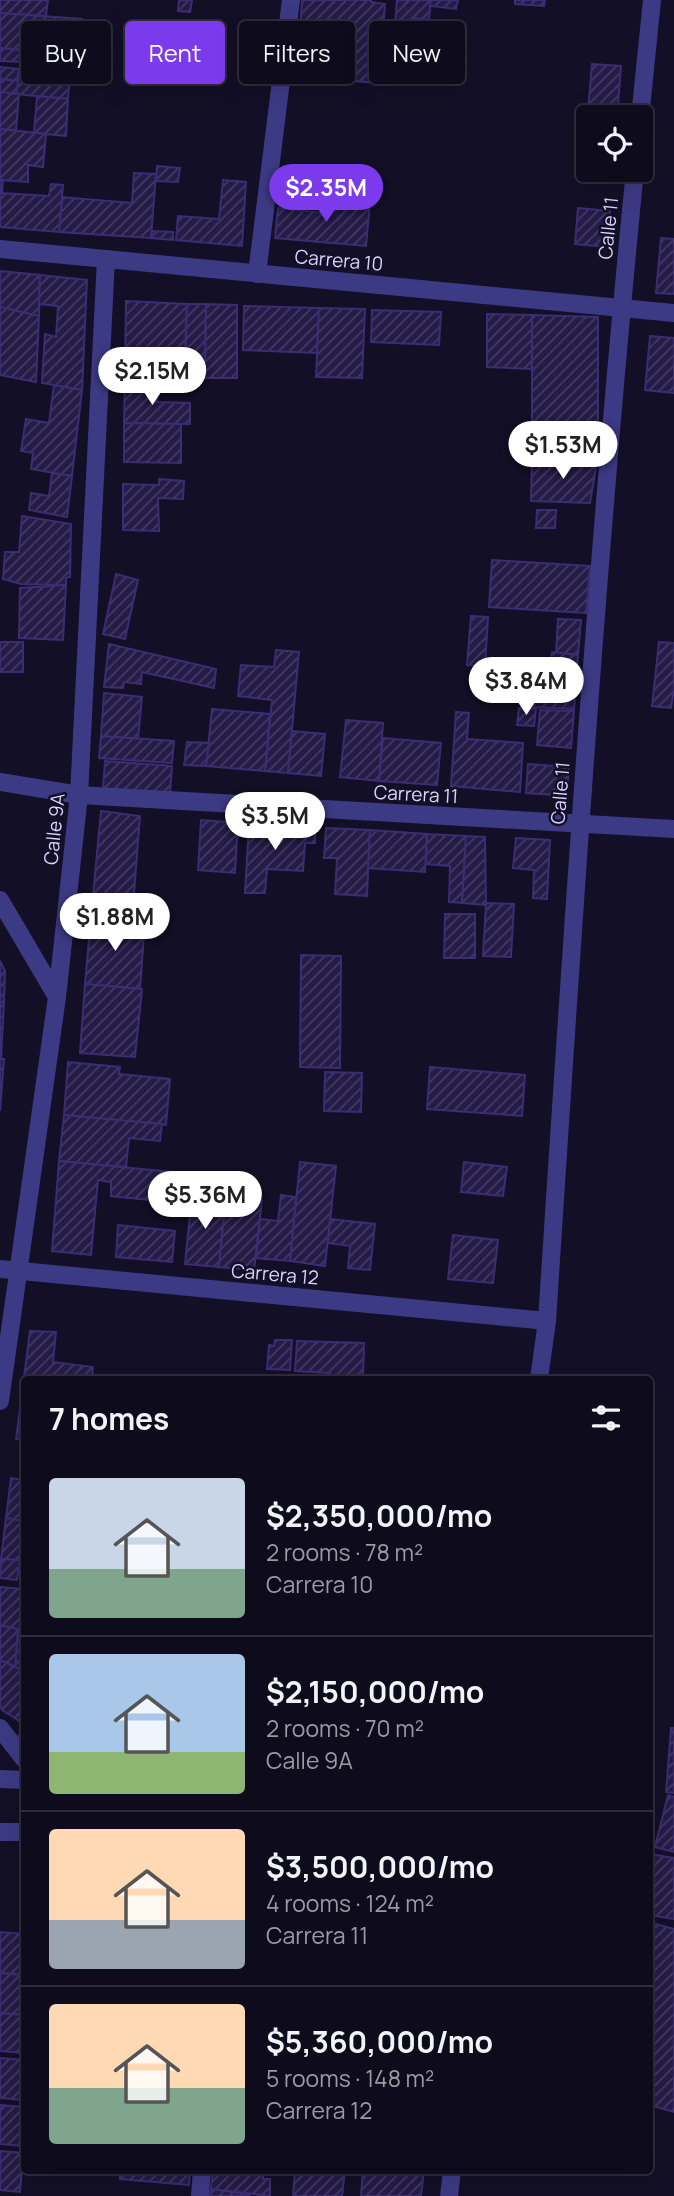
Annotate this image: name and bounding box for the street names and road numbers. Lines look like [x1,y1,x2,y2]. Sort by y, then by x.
street label: Calle 11 [592,195,624,261]
street label: Carrera 10 [294,243,384,277]
street label: Calle 11 [544,761,576,825]
street label: Carrera 11 [373,779,459,809]
street label: Calle 9A [37,792,71,866]
street label: Carrera 12 [230,1257,320,1291]

